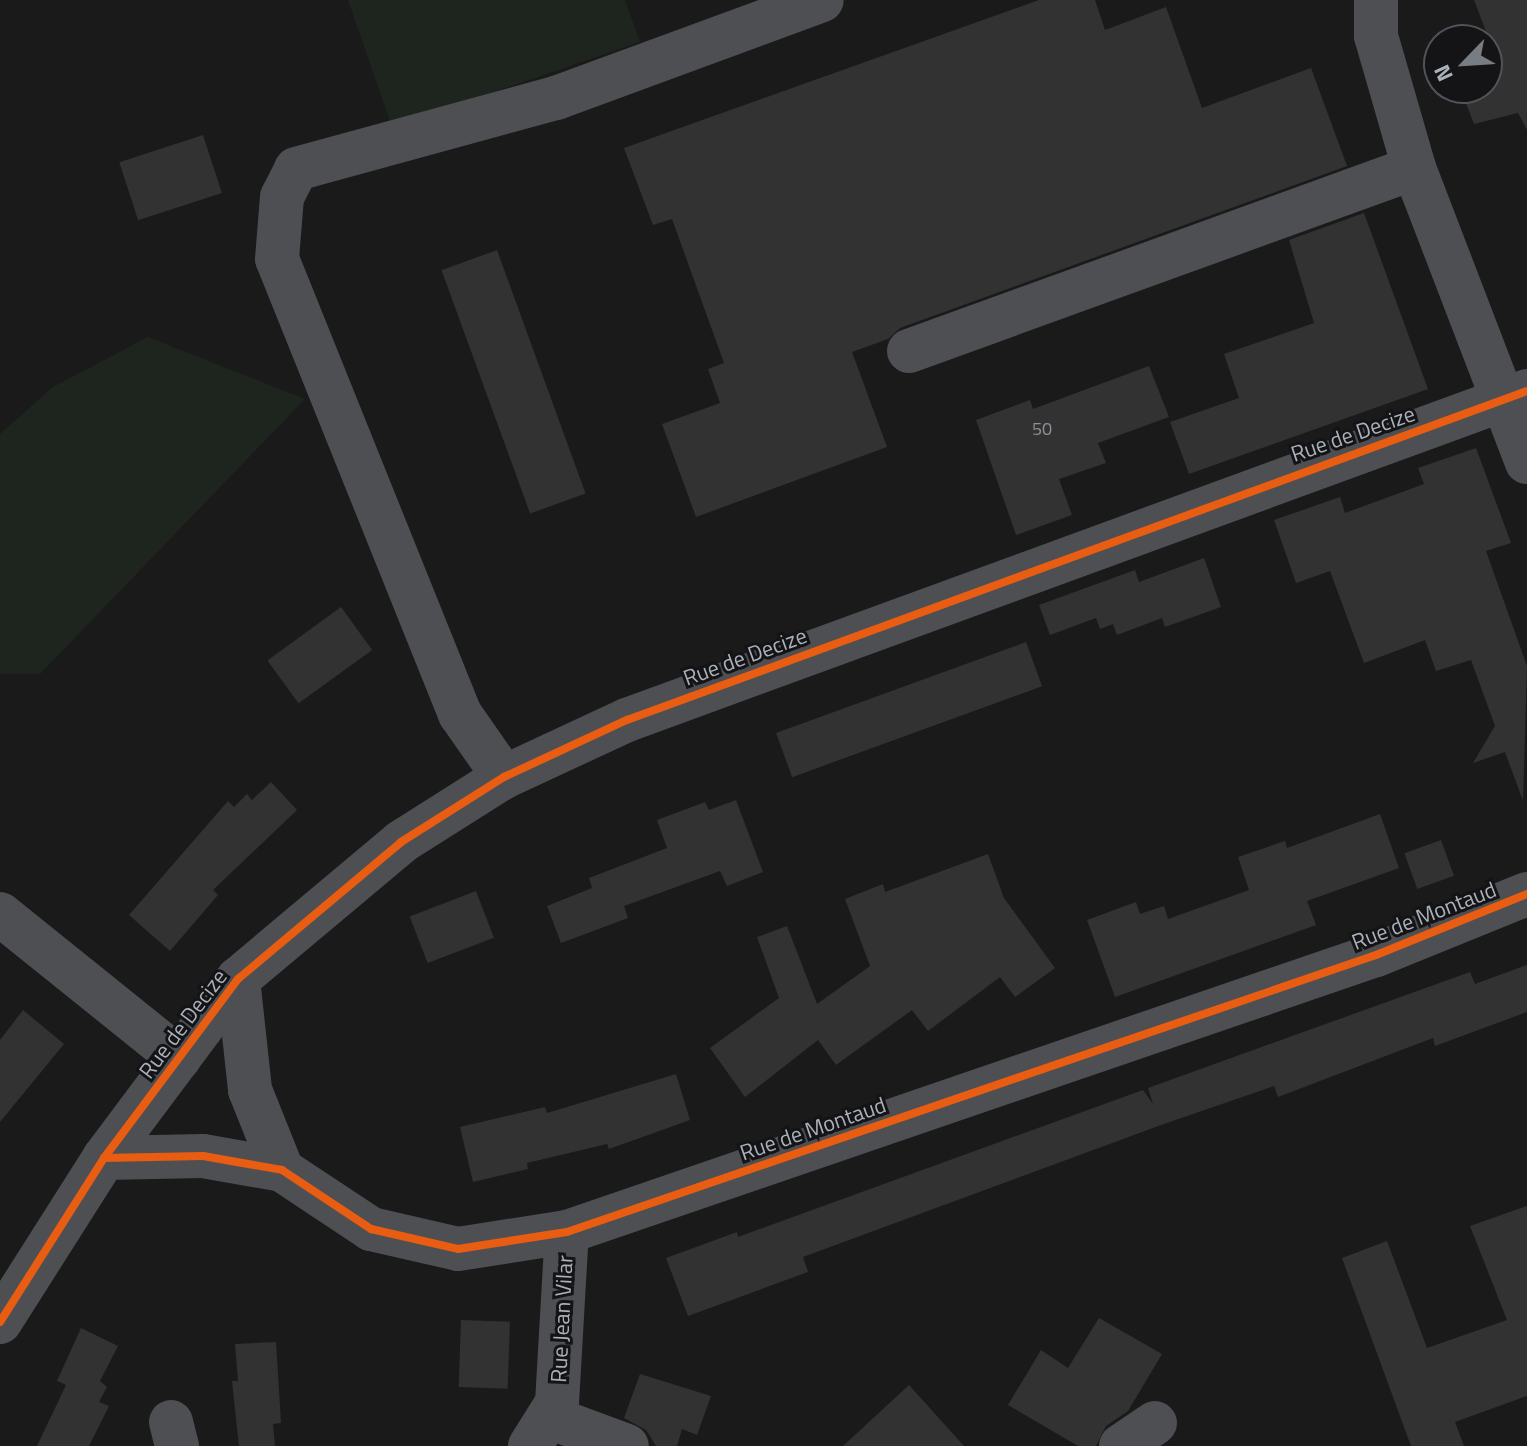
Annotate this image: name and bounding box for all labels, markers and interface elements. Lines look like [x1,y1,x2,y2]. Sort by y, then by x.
north arrow [1423,24,1503,104]
text: N [1424,59,1462,87]
street label: Rue de Decize [1287,400,1419,468]
house number: 50 [1032,418,1052,440]
street label: Rue de Decize [680,622,810,692]
street label: Rue de Montaud [1348,876,1500,956]
street label: Rue de Decize [133,964,233,1084]
street label: Rue de Montaud [737,1092,889,1166]
street label: Rue Jean Vilar [545,1255,579,1383]

